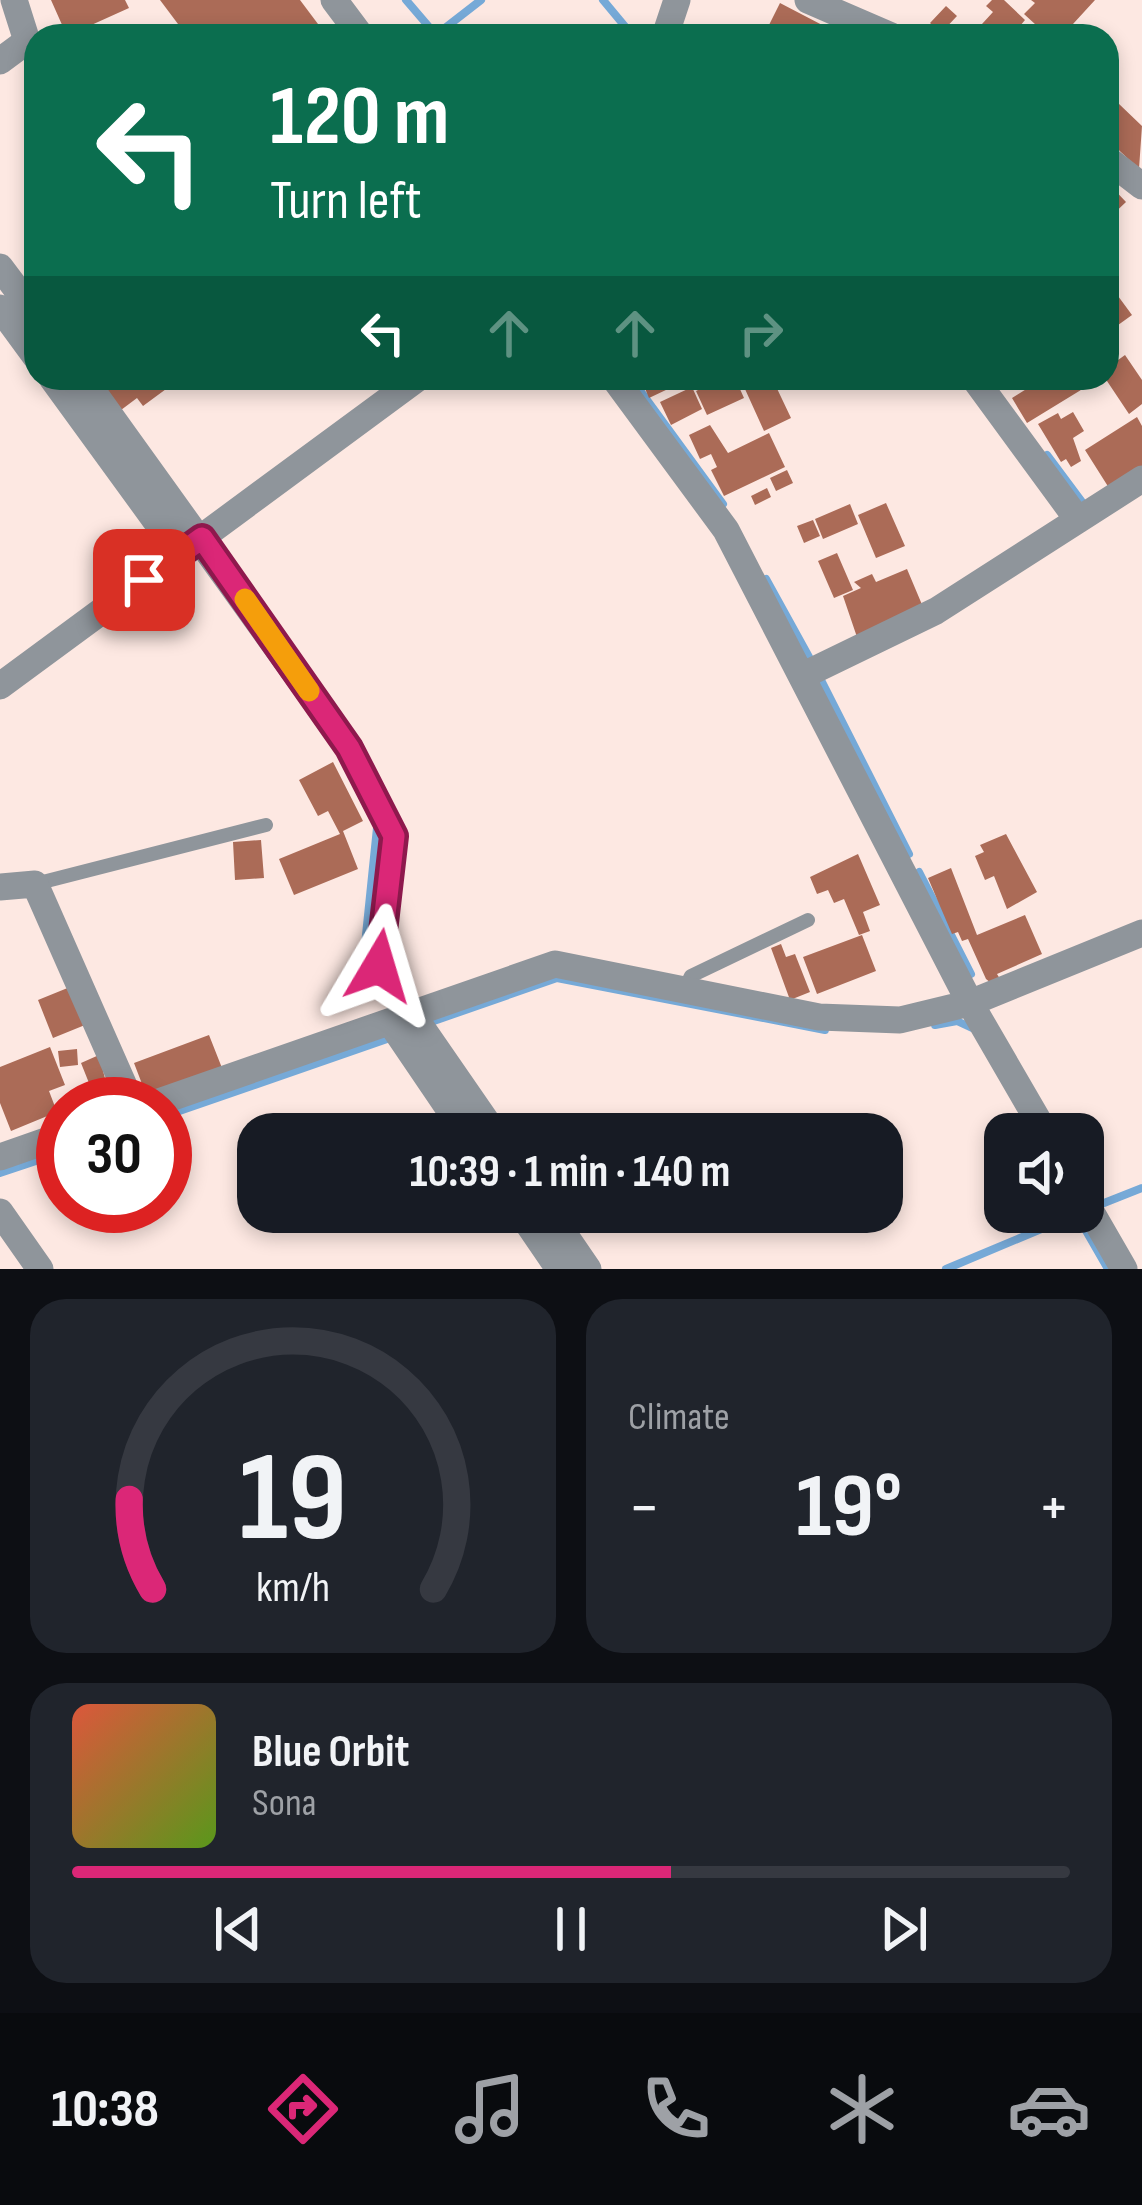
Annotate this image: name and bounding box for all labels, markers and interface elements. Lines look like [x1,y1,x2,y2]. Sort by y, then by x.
text: 120 m [270,67,449,168]
icon: left [72,72,228,228]
text: Turn left [270,169,422,234]
icon: left [350,300,416,366]
icon: ahead [476,300,542,366]
icon: ahead [602,300,668,366]
icon: right [728,300,794,366]
pin [93,529,195,631]
icon: arrive [111,547,177,613]
position arrow [316,903,442,1029]
speed limit sign: 30 [36,1077,192,1233]
map controls [984,1113,1104,1233]
button: sound [984,1113,1104,1233]
text: 10:39 · 1 min · 140 m [410,1145,730,1200]
text: Climate [628,1394,730,1441]
text: 19 [239,1426,347,1575]
text: 19° [796,1454,902,1562]
text: − [628,1469,660,1548]
text: + [1038,1469,1070,1548]
text: km/h [256,1562,330,1614]
text: Blue Orbit [252,1725,409,1780]
text: Sona [252,1780,317,1827]
icon: previous [205,1896,271,1962]
icon: pause [538,1896,604,1962]
icon: next [871,1896,937,1962]
icon: directions [261,2067,345,2151]
icon: music [448,2067,532,2151]
icon: phone [634,2067,718,2151]
icon: climate [820,2067,904,2151]
icon: car [1007,2067,1091,2151]
text: 10:38 [51,2077,159,2142]

